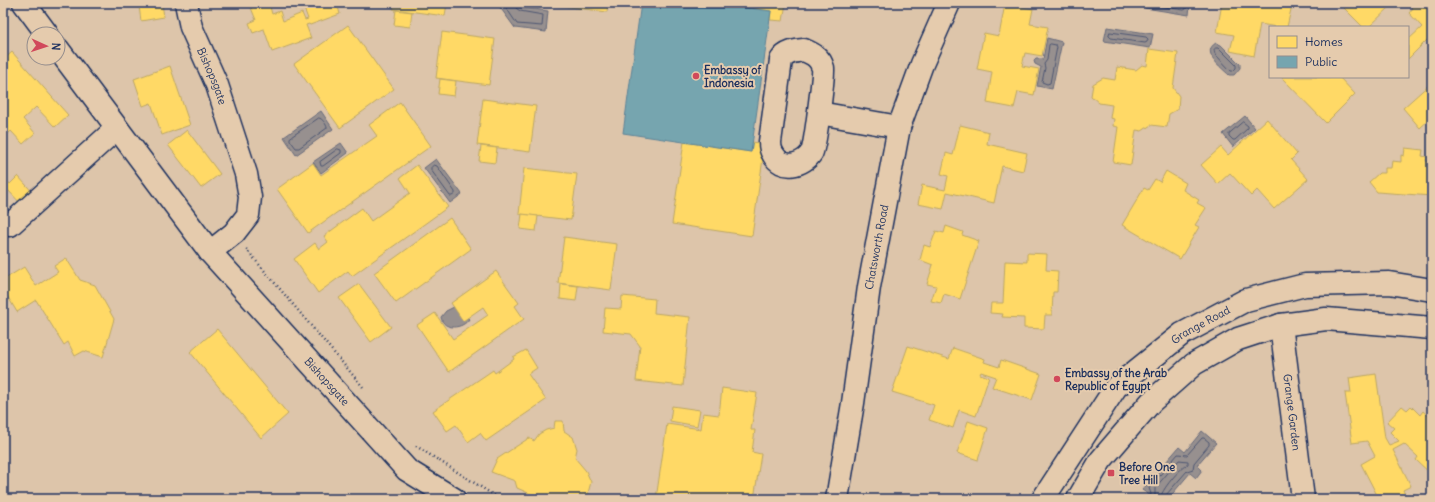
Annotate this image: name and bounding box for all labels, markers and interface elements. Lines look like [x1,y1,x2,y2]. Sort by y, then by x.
north arrow [26,26,66,66]
legend [1269,26,1409,78]
text: Homes [1305,34,1343,49]
text: N [49,42,63,51]
street label: Bishopsgate [194,45,230,106]
text: Public [1305,54,1337,69]
place label: Embassy of Indonesia [704,63,761,90]
marker: Embassy of Indonesia [691,71,701,81]
street label: Chatsworth Road [862,203,891,291]
street label: Grange Road [1168,303,1233,347]
street label: Bishopsgate [301,354,352,409]
place label: Embassy of the Arab Republic of Egypt [1065,366,1167,394]
street label: Grange Garden [1280,373,1304,451]
marker: Embassy of the Arab Republic of Egypt [1052,374,1062,384]
place label: Before One Tree Hill [1119,460,1175,487]
marker: Before One Tree Hill [1106,468,1116,478]

